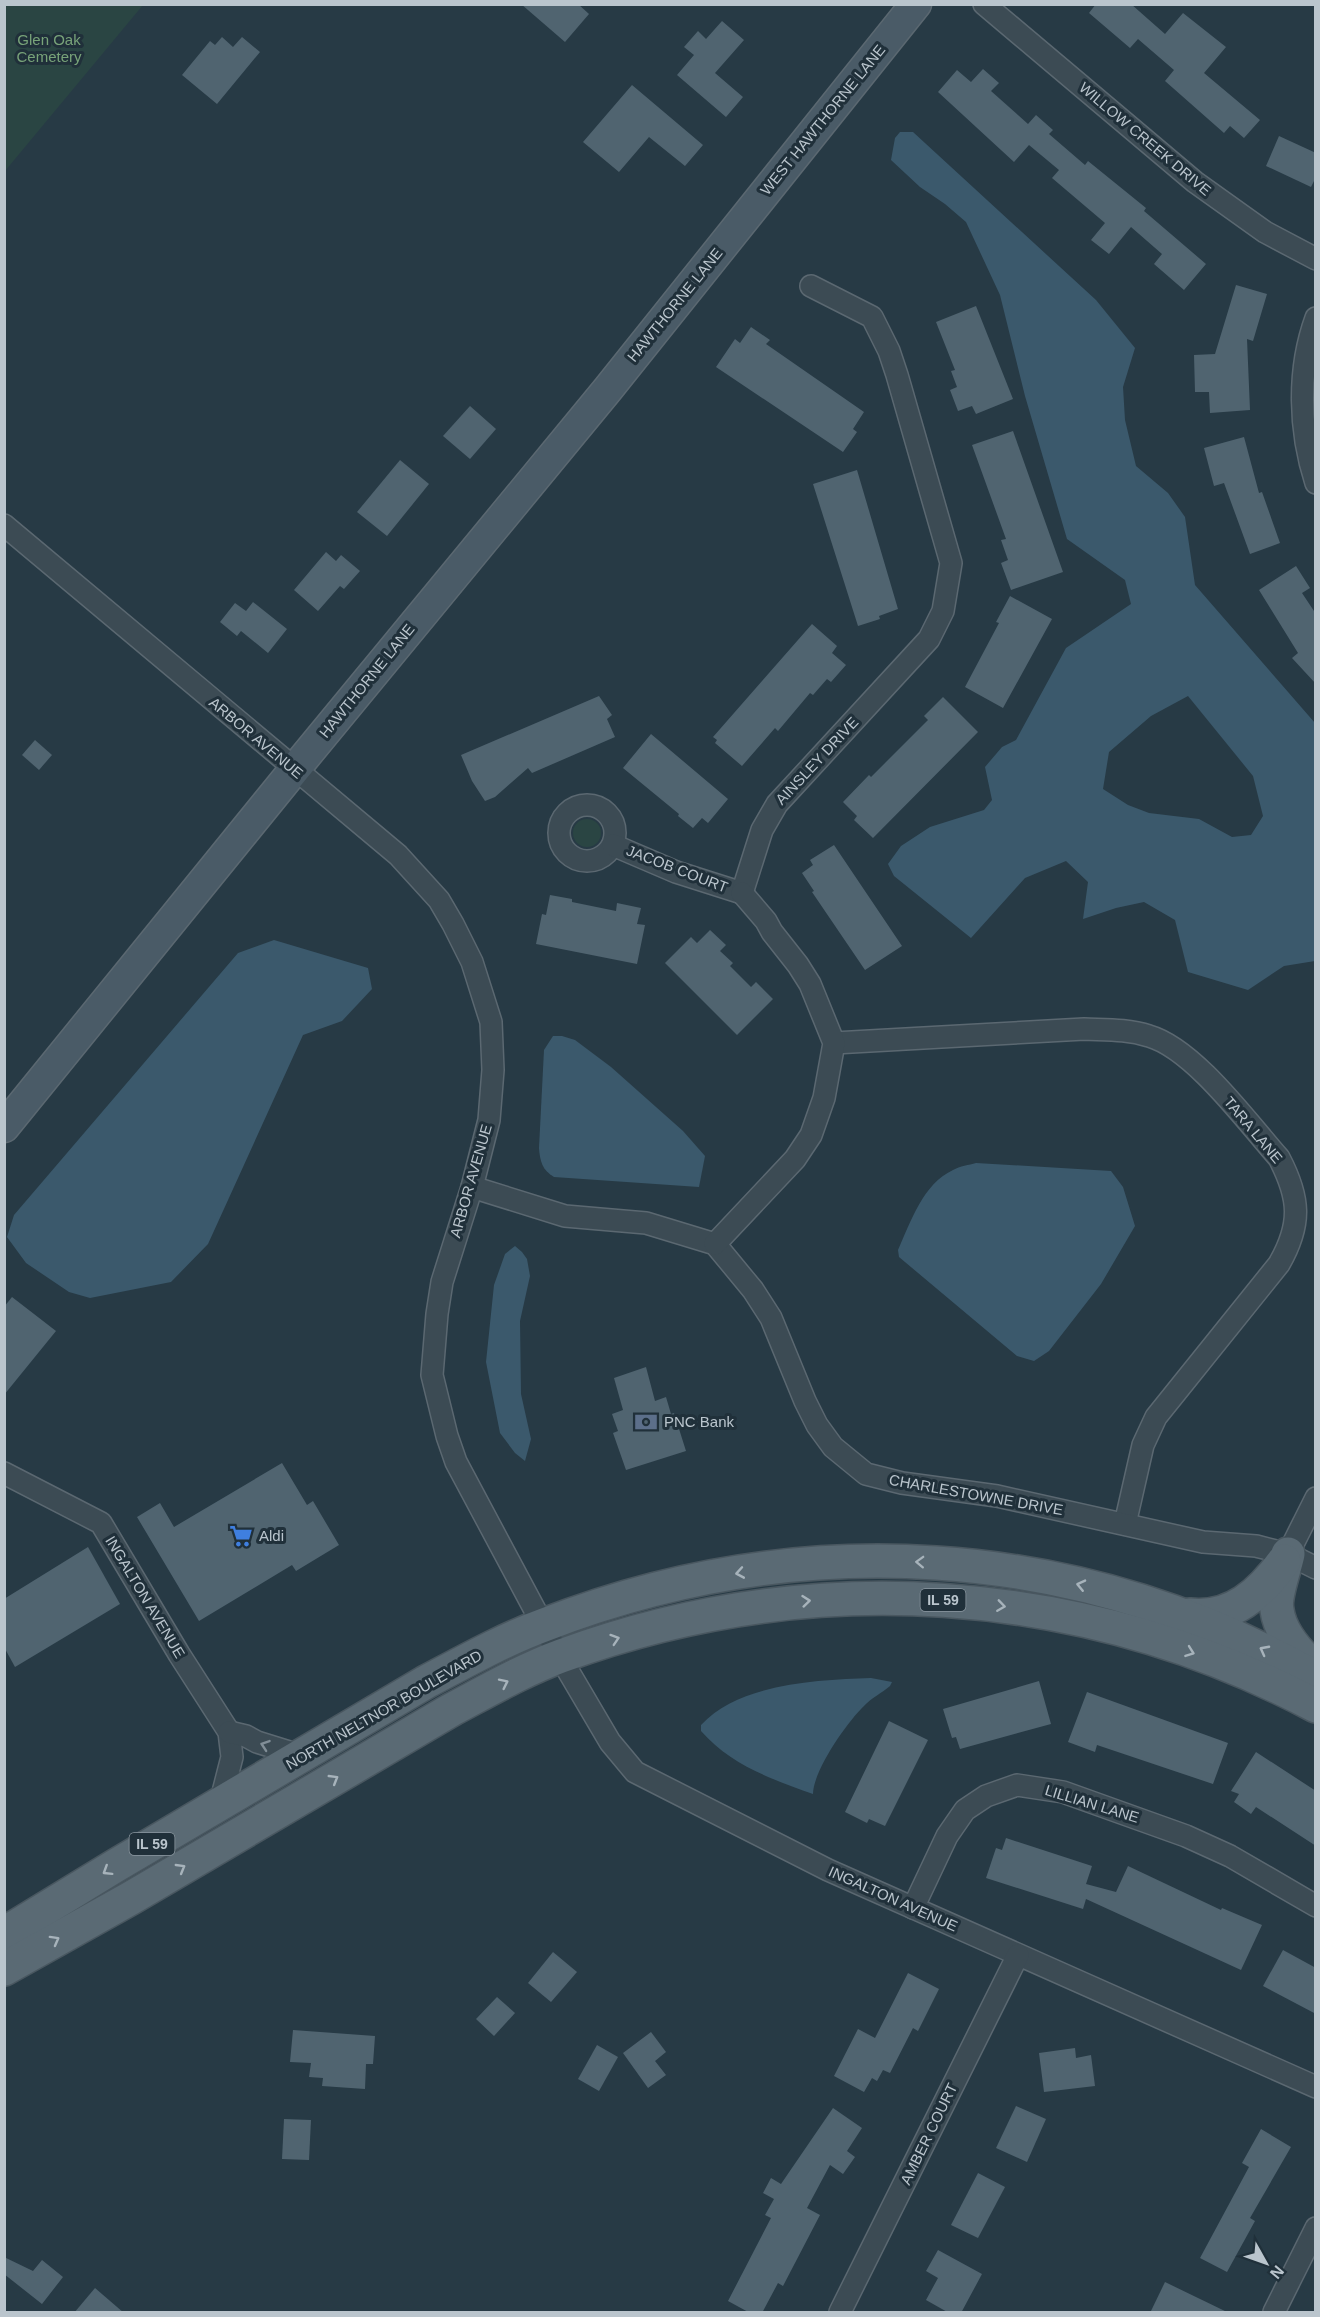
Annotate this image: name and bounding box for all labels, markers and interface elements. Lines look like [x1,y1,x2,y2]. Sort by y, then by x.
park label: Glen Oak Cemetery [16,31,82,65]
street label: WEST HAWTHORNE LANE [757,41,888,198]
street label: WILLOW CREEK DRIVE [1076,79,1215,199]
street label: HAWTHORNE LANE [624,244,726,365]
street label: HAWTHORNE LANE [316,620,418,741]
street label: ARBOR AVENUE [206,693,307,782]
street label: AINSLEY DRIVE [772,714,861,808]
street label: JACOB COURT [624,841,730,896]
street label: TARA LANE [1221,1093,1286,1166]
street label: ARBOR AVENUE [446,1122,495,1240]
bank icon: PNC Bank [633,1409,659,1435]
place label: PNC Bank [664,1413,735,1430]
street label: CHARLESTOWNE DRIVE [888,1471,1064,1518]
supermarket icon: Aldi [228,1523,254,1549]
place label: Aldi [259,1527,284,1544]
street label: INGALTON AVENUE [102,1533,189,1661]
one-way arrow [916,1556,925,1569]
one-way arrow [735,1566,744,1578]
one-way arrow [1076,1579,1086,1592]
road number: IL 59 [920,1589,966,1611]
one-way arrow [802,1595,811,1608]
one-way arrow [996,1599,1005,1611]
one-way arrow [609,1634,620,1646]
one-way arrow [1184,1644,1194,1657]
street label: NORTH NELTNOR BOULEVARD [283,1646,485,1773]
one-way arrow [1260,1646,1270,1657]
one-way arrow [497,1678,508,1690]
one-way arrow [260,1739,271,1752]
one-way arrow [328,1775,338,1786]
street label: LILLIAN LANE [1043,1781,1141,1826]
road number: IL 59 [130,1833,174,1855]
street label: INGALTON AVENUE [826,1862,960,1935]
one-way arrow [103,1864,113,1876]
one-way arrow [175,1864,185,1876]
one-way arrow [49,1936,60,1948]
street label: AMBER COURT [897,2080,960,2187]
north arrow [1236,2233,1296,2293]
text: N [1267,2262,1287,2282]

